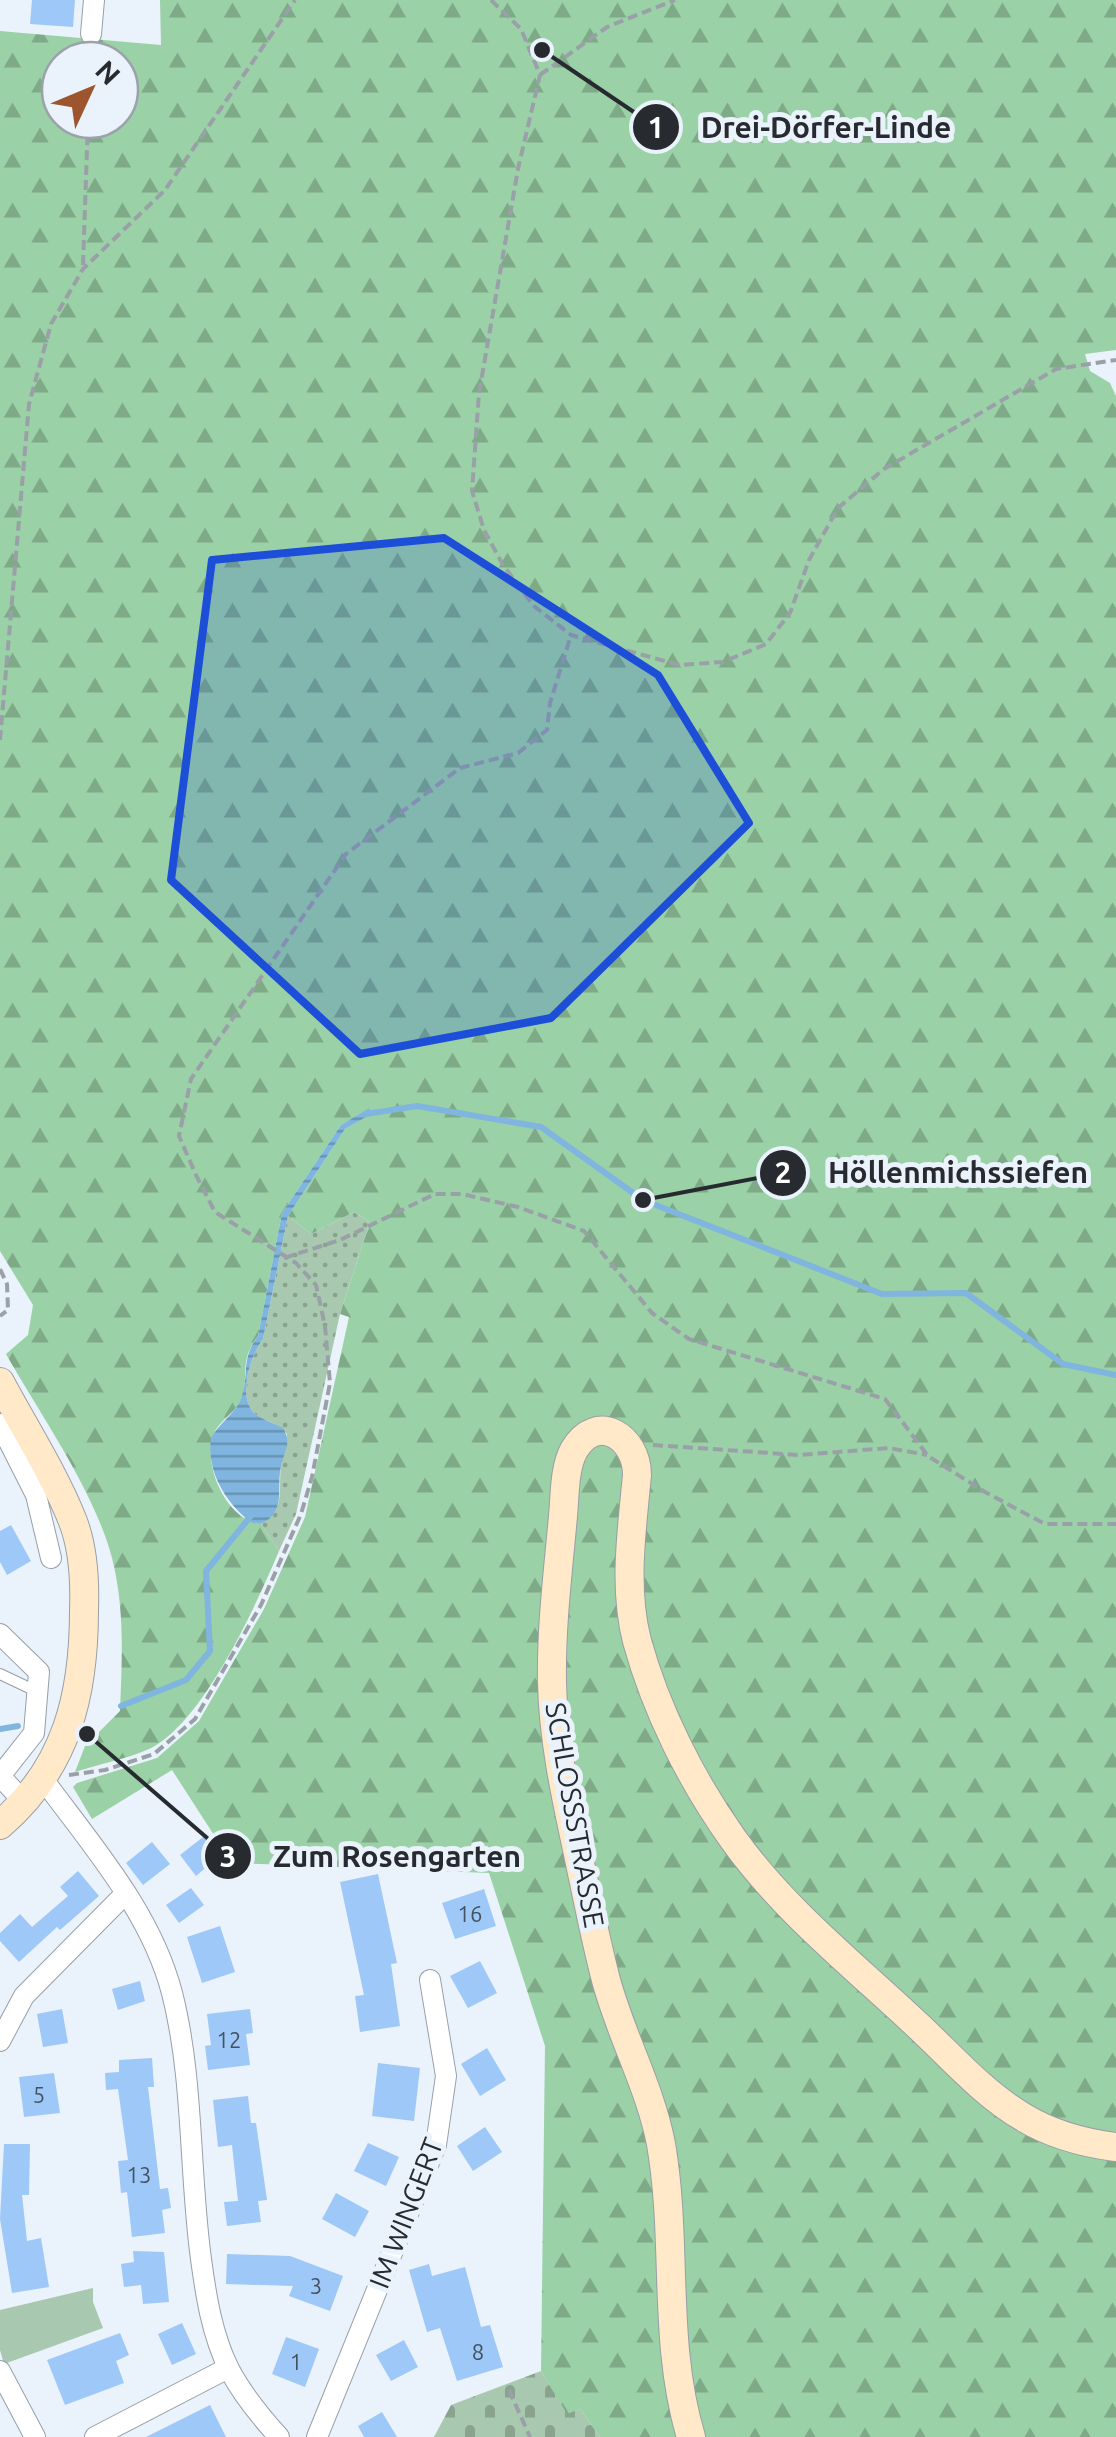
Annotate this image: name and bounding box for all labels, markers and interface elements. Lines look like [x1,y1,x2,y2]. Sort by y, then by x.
north arrow [40,40,140,140]
text: N [90,54,127,91]
callout: Drei-Dörfer-Linde [631,97,972,157]
text: 1 [648,110,664,144]
text: Drei-Dörfer-Linde [701,110,951,144]
callout: Höllenmichssiefen [758,1143,1108,1203]
text: 2 [775,1155,791,1189]
text: Höllenmichssiefen [828,1155,1088,1189]
street label: SCHLOSSSTRASSE [540,1700,611,1930]
callout: Zum Rosengarten [203,1826,541,1886]
text: 3 [220,1839,236,1873]
text: Zum Rosengarten [273,1839,521,1873]
house number: 16 [458,1901,482,1926]
house number: 12 [217,2027,241,2052]
house number: 5 [33,2082,45,2107]
street label: IM WINGERT [363,2133,449,2292]
house number: 13 [127,2162,151,2187]
house number: 3 [310,2273,322,2298]
house number: 8 [472,2339,484,2364]
house number: 1 [290,2349,302,2374]

